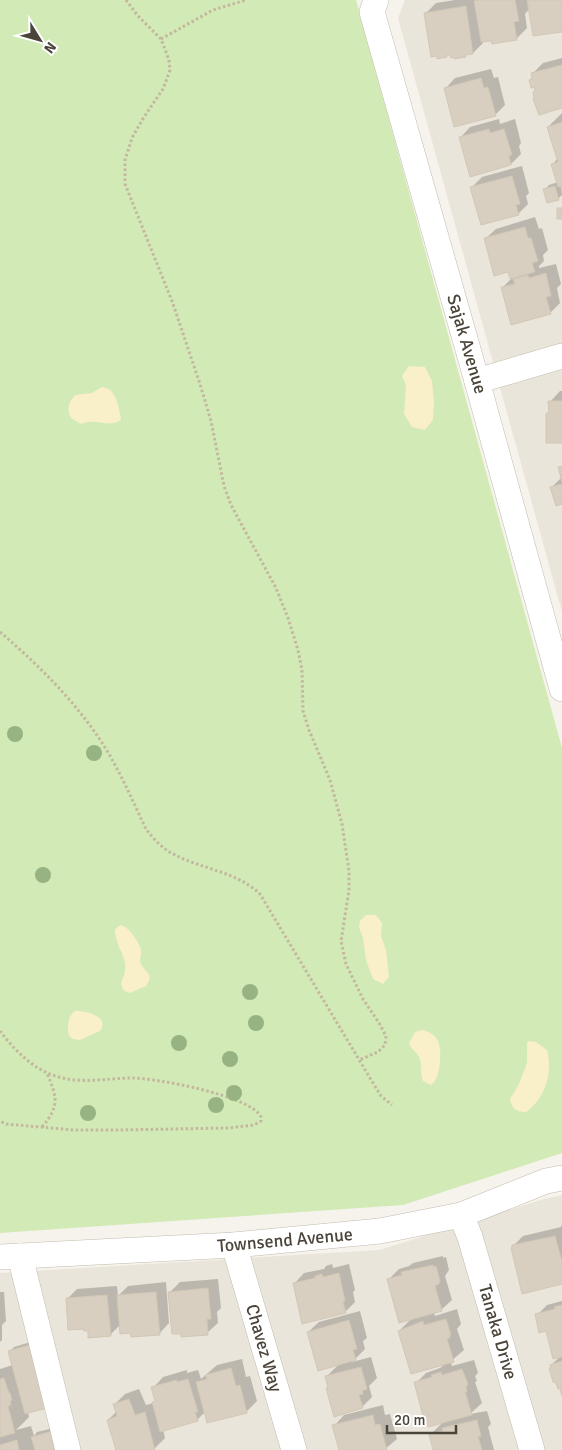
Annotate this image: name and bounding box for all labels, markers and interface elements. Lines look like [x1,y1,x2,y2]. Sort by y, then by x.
north arrow [15,15,65,65]
text: N [40,39,60,57]
street label: Sajak Avenue [442,292,492,396]
street label: Townsend Avenue [216,1223,354,1257]
street label: Tanaka Drive [474,1282,522,1382]
street label: Chavez Way [241,1302,287,1395]
scale bar [387,1402,456,1434]
text: 20 m [394,1411,425,1429]

